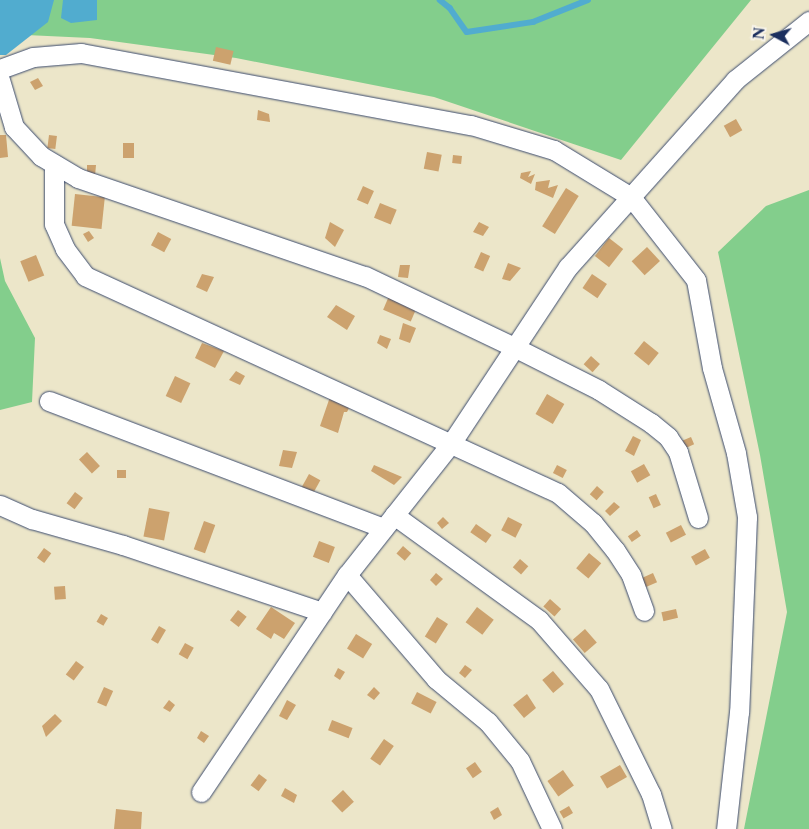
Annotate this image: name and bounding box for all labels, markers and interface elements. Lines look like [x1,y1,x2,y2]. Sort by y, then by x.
north arrow [749,10,799,60]
text: N [749,26,769,40]

